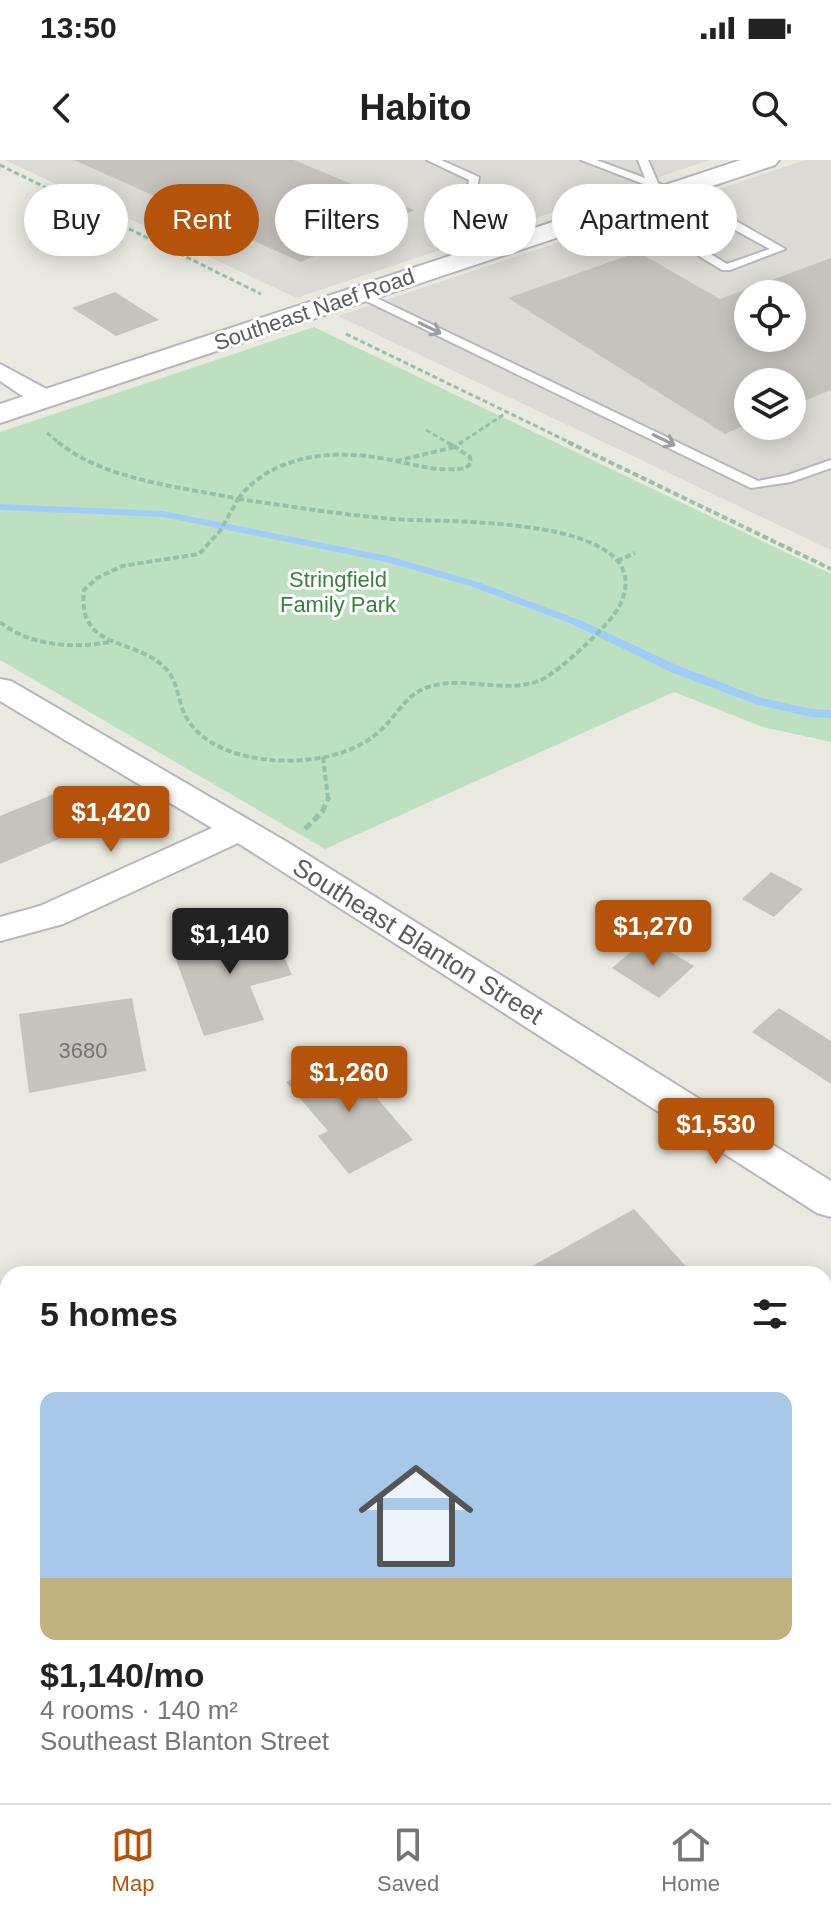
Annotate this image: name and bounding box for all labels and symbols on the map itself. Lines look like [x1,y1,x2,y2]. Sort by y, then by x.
street label: Southeast Naef Road [211,263,418,356]
one-way arrow [417,321,441,336]
one-way arrow [652,433,676,448]
park label: Stringfield Family Park [280,567,397,617]
pin: $1,420 [46,786,176,854]
street label: Southeast Blanton Street [287,852,549,1031]
pin: $1,270 [588,900,718,968]
pin: $1,140 [165,908,295,976]
house number: 3680 [59,1038,107,1063]
pin: $1,260 [284,1046,414,1114]
pin: $1,530 [651,1098,781,1166]

